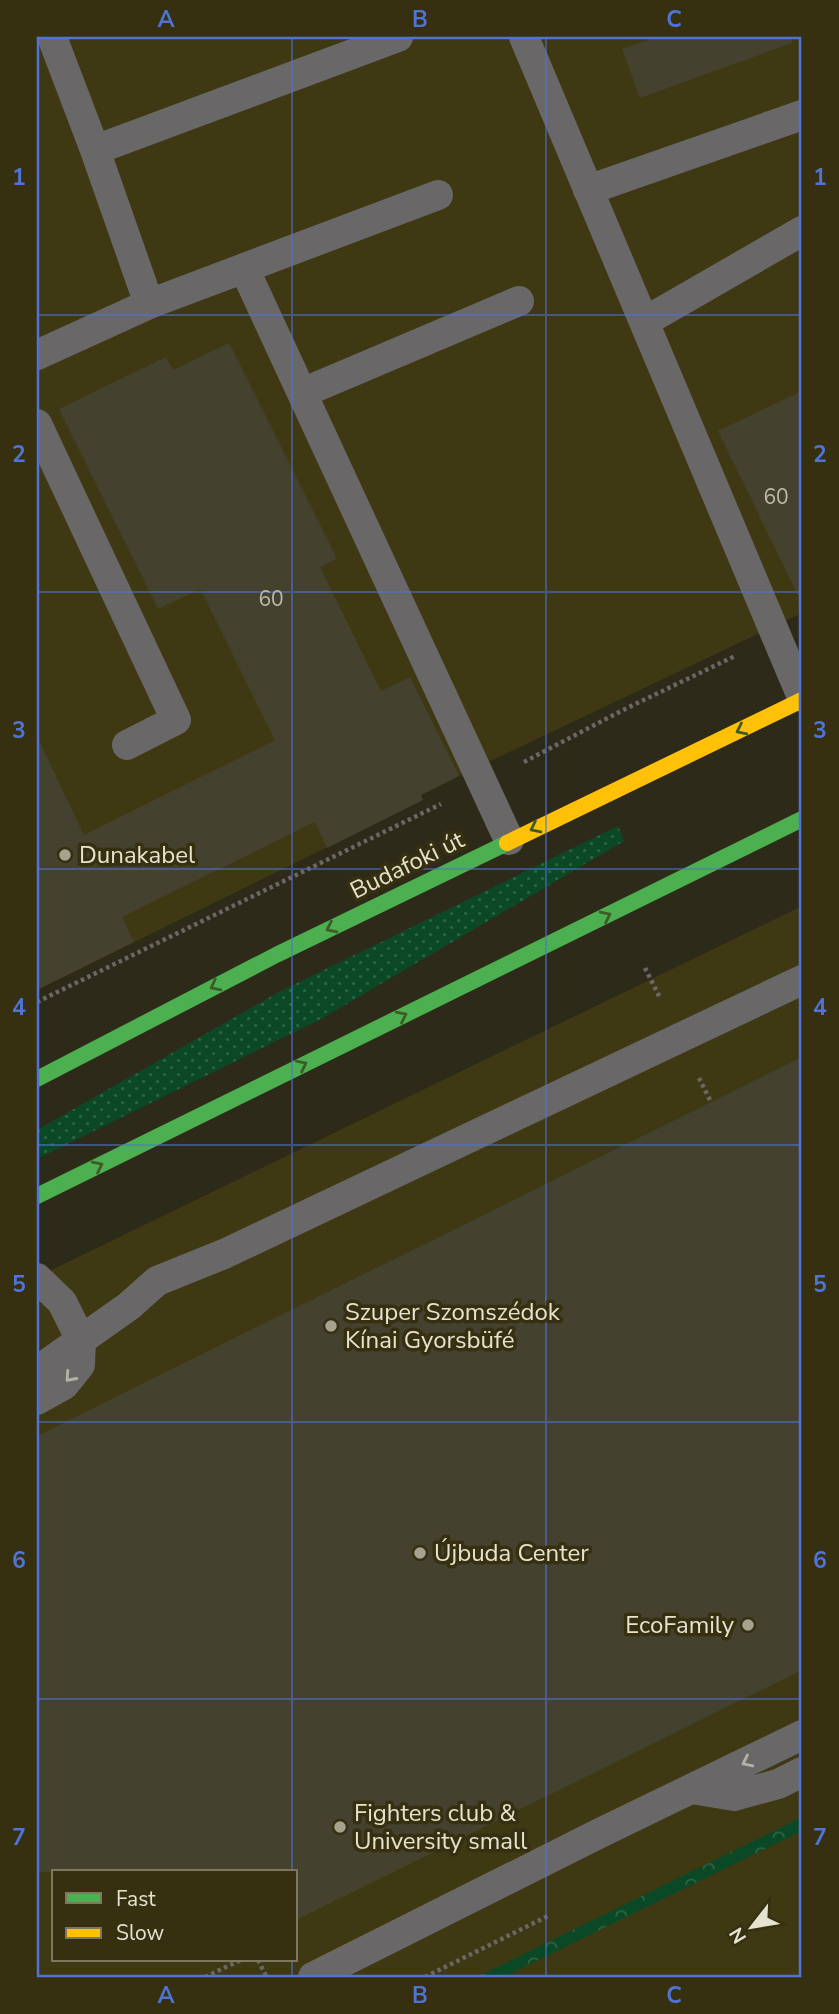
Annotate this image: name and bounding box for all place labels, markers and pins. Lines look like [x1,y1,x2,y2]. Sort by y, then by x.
place label: Dunakabel [79,839,195,871]
marker: Dunakabel [57,847,73,863]
place label: Szuper Szomszédok Kínai Gyorsbüfé [345,1296,561,1356]
marker: Szuper Szomszédok Kínai Gyorsbüfé [323,1318,339,1334]
place label: Újbuda Center [434,1537,589,1569]
marker: Újbuda Center [412,1545,428,1561]
place label: EcoFamily [625,1609,735,1641]
marker: EcoFamily [740,1617,756,1633]
place label: Fighters club & University small [354,1797,527,1857]
marker: Fighters club & University small [332,1819,348,1835]

